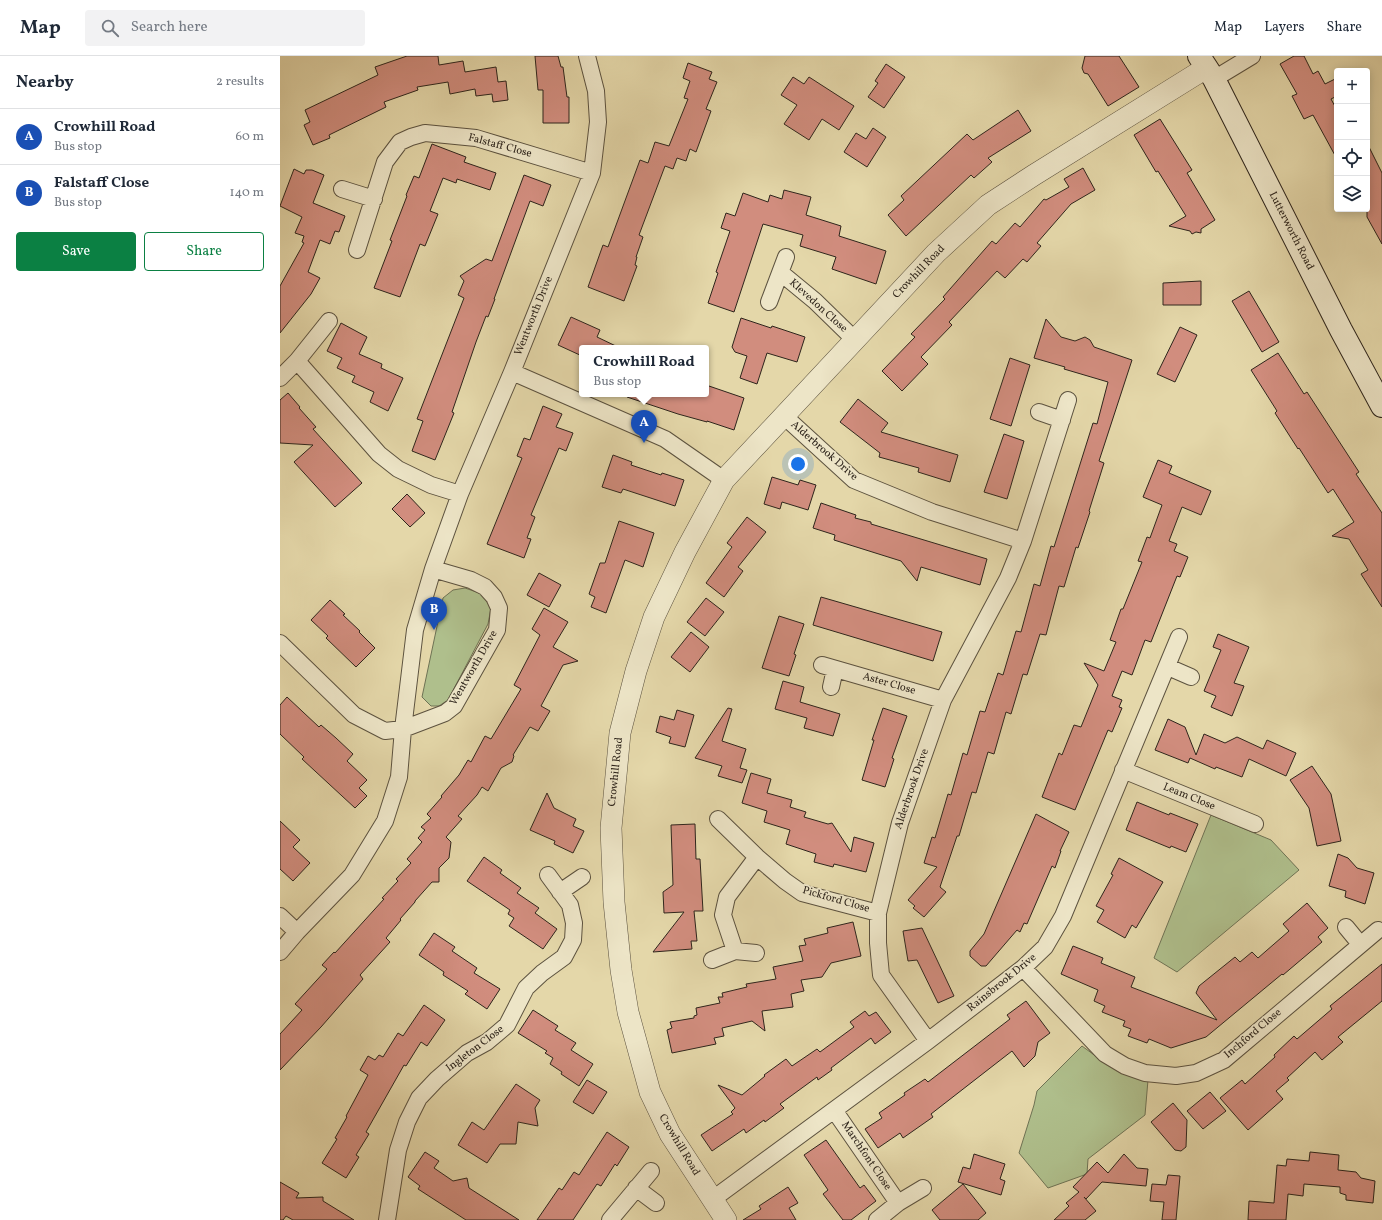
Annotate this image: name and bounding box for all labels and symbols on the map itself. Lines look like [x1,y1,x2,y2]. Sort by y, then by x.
street label: Falstaff Close [467,130,533,162]
street label: Lutterworth Road [1265,189,1317,273]
street label: Crowhill Road [889,242,949,302]
street label: Wentworth Drive [511,274,557,358]
street label: Klevedon Close [786,276,850,336]
pin: A [631,410,657,443]
street label: Alderbrook Drive [787,418,861,484]
your location [788,454,808,474]
pin: B [421,597,447,630]
street label: Wentworth Drive [446,628,502,708]
street label: Aster Close [861,669,917,699]
street label: Crowhill Road [605,737,627,807]
street label: Alderbrook Drive [891,747,933,831]
street label: Leam Close [1161,780,1217,814]
street label: Pickford Close [801,883,871,917]
street label: Rainsbrook Drive [964,950,1040,1016]
street label: Inchford Close [1221,1006,1285,1062]
street label: Ingleton Close [443,1022,507,1076]
street label: Crowhill Road [655,1111,703,1179]
street label: Marchfont Close [837,1119,895,1193]

